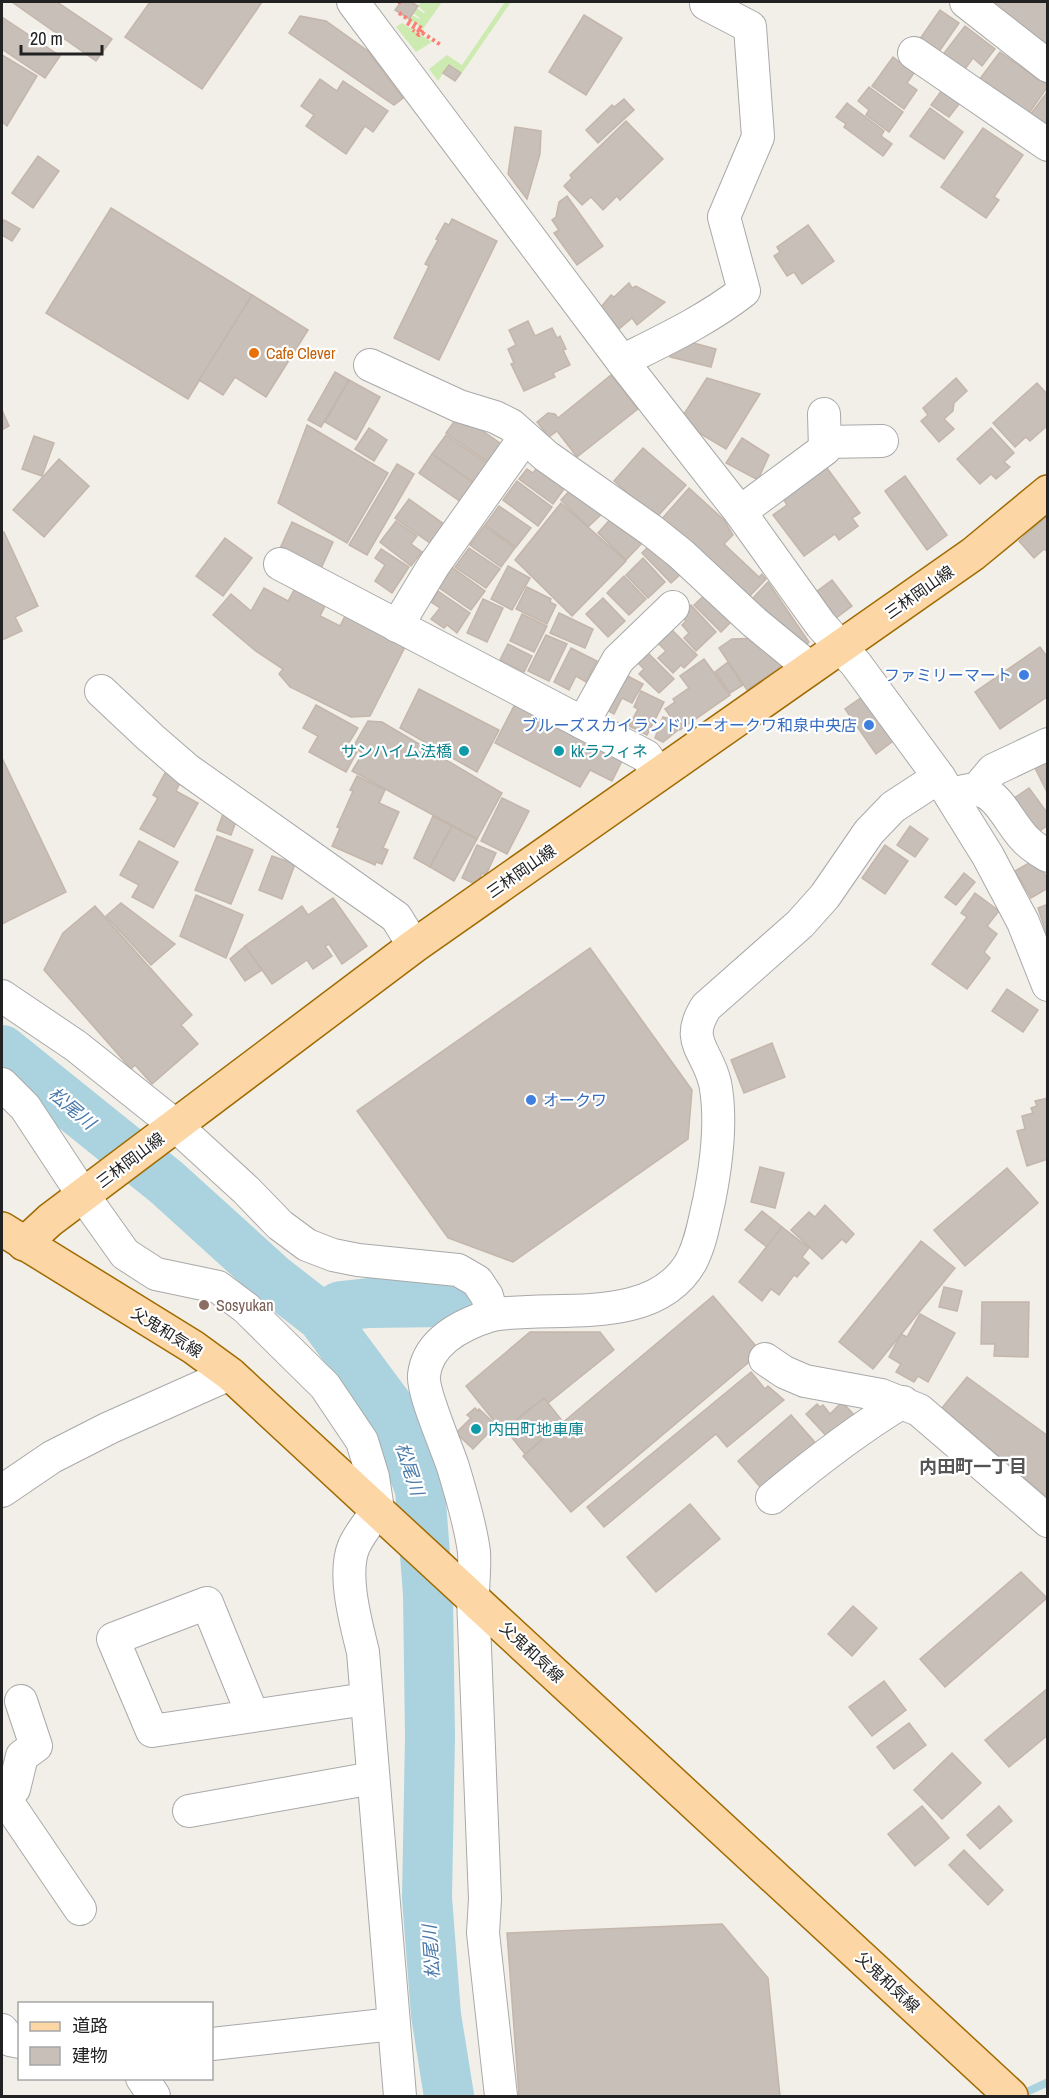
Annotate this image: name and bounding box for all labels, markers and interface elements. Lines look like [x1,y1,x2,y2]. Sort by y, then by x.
scale bar [21,18,102,56]
text: 20 m [30,26,63,51]
place label: Cafe Clever [266,342,336,364]
marker: Cafe Clever [247,346,261,360]
street label: 三林岡山線 [880,560,958,624]
place label: ファミリーマート [884,664,1012,686]
marker: ファミリーマート [1017,668,1031,682]
place label: ブルーズスカイランドリーオークワ和泉中央店 [522,714,857,736]
marker: ブルーズスカイランドリーオークワ和泉中央店 [862,718,876,732]
place label: サンハイム法橋 [341,740,452,762]
place label: kkラフィネ [571,740,648,762]
marker: サンハイム法橋 [457,744,471,758]
marker: kkラフィネ [552,744,566,758]
street label: 三林岡山線 [482,839,560,903]
water label: 松尾川 [43,1081,102,1136]
place label: オークワ [543,1089,607,1111]
marker: オークワ [524,1093,538,1107]
street label: 三林岡山線 [91,1127,169,1193]
place label: Sosyukan [216,1294,274,1316]
marker: Sosyukan [197,1298,211,1312]
street label: 父鬼和気線 [127,1301,207,1363]
place label: 内田町地車庫 [488,1418,584,1440]
marker: 内田町地車庫 [469,1422,483,1436]
water label: 松尾川 [390,1439,431,1500]
district label: 内田町一丁目 [919,1454,1027,1479]
street label: 父鬼和気線 [495,1617,569,1687]
water label: 松尾川 [417,1922,445,1980]
street label: 父鬼和気線 [851,1947,925,2017]
legend [18,2002,213,2080]
text: 道路 [72,2013,108,2038]
text: 建物 [72,2043,108,2068]

